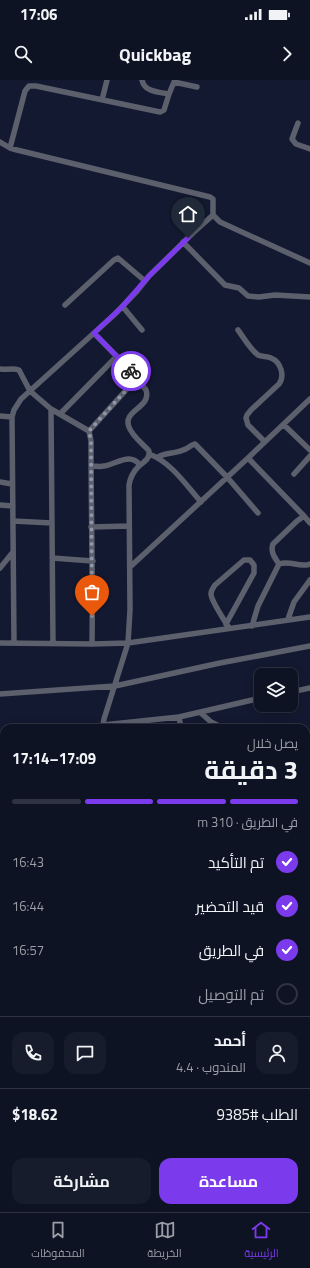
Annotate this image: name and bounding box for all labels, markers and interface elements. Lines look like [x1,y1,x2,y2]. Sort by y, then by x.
text: 17:06 [20,3,57,26]
text: Quickbag [119,41,191,68]
icon: search [12,43,34,65]
icon: forward [276,43,298,65]
pin [171,197,205,238]
icon: home [177,203,199,225]
courier [111,351,151,391]
icon: bike [120,360,142,382]
pin [75,575,109,616]
icon: bag [81,581,103,603]
map controls [254,668,298,712]
button: layers [254,668,298,712]
text: يصل خلال [247,733,298,753]
text: 17:09–17:14 [12,747,96,770]
text: 3 دقيقة [204,750,298,789]
text: في الطريق · 310 m [197,812,298,832]
text: تم التأكيد [208,851,264,874]
icon: check [276,851,298,873]
text: 16:43 [12,852,44,872]
text: قيد التحضير [196,895,264,918]
icon: check [276,895,298,917]
text: 16:44 [12,896,44,916]
text: في الطريق [199,939,264,962]
icon: check [276,939,298,961]
text: 16:57 [12,940,44,960]
text: تم التوصيل [198,983,264,1006]
text: أحمد [214,1029,246,1052]
button: phone [12,1032,54,1074]
button: chat [64,1032,106,1074]
button: person [256,1032,298,1074]
text: المندوب · 4.4 [176,1057,246,1077]
text: $18.62 [12,1103,58,1126]
text: الطلب #9385 [216,1103,298,1126]
button: مشاركة [12,1158,151,1204]
button: مساعدة [159,1158,298,1204]
tab: المحفوظات [31,1219,85,1263]
tab: الخريطة [147,1219,182,1263]
tab: الرئيسية [244,1219,279,1263]

